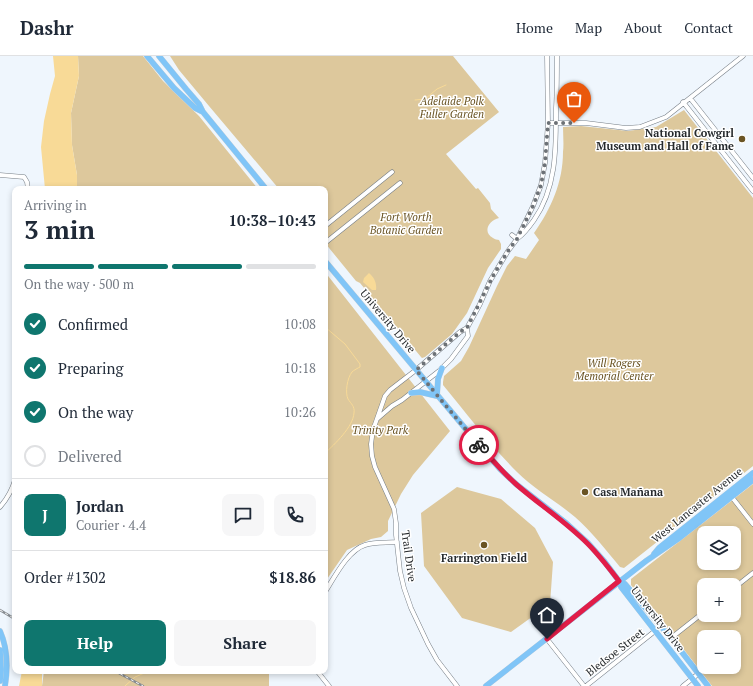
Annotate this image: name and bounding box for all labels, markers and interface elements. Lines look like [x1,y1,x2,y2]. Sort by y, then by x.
text: Dashr [20,15,74,40]
text: Home [516,18,553,37]
text: Map [575,18,602,37]
text: About [624,18,662,37]
text: Contact [684,18,733,37]
pin [557,82,591,123]
icon: bag [563,88,585,110]
park label: Adelaide Polk Fuller Garden [419,94,485,121]
place label: National Cowgirl Museum and Hall of Fame [596,126,734,153]
marker: National Cowgirl Museum and Hall of Fame [737,134,747,144]
text: Arriving in [24,196,87,214]
text: 10:38–10:43 [229,210,316,230]
park label: Fort Worth Botanic Garden [369,210,442,237]
text: 3 min [24,212,95,246]
text: On the way · 500 m [24,275,134,293]
street label: University Drive [357,286,419,356]
icon: check [24,313,46,335]
text: Confirmed [58,314,128,334]
text: 10:08 [284,315,316,333]
park label: Will Rogers Memorial Center [574,356,654,383]
icon: check [24,357,46,379]
text: Preparing [58,358,123,378]
text: 10:18 [284,359,316,377]
icon: check [24,401,46,423]
text: On the way [58,402,133,422]
text: 10:26 [284,403,316,421]
park label: Trinity Park [352,423,409,437]
courier [459,425,499,465]
icon: bike [468,434,490,456]
text: Delivered [58,446,122,466]
street label: West Lancaster Avenue [649,464,745,546]
place label: Casa Mañana [593,485,663,499]
marker: Casa Mañana [580,487,590,497]
button: chat [222,494,264,536]
button: phone [274,494,316,536]
text: Jordan [76,496,124,516]
text: J [42,505,48,525]
text: Courier · 4.4 [76,516,146,534]
map controls [697,526,741,674]
button: layers [697,526,741,570]
street label: Trail Drive [398,529,420,583]
marker: Farrington Field [479,540,489,550]
place label: Farrington Field [441,551,527,565]
text: Order #1302 [24,567,106,587]
text: $18.86 [269,567,316,587]
button: + [697,578,741,622]
street label: University Drive [628,584,688,655]
pin [530,598,564,639]
icon: home [536,604,558,626]
button: Help [24,620,166,666]
button: Share [174,620,316,666]
street label: Bledsoe Street [583,625,647,679]
button: − [697,630,741,674]

